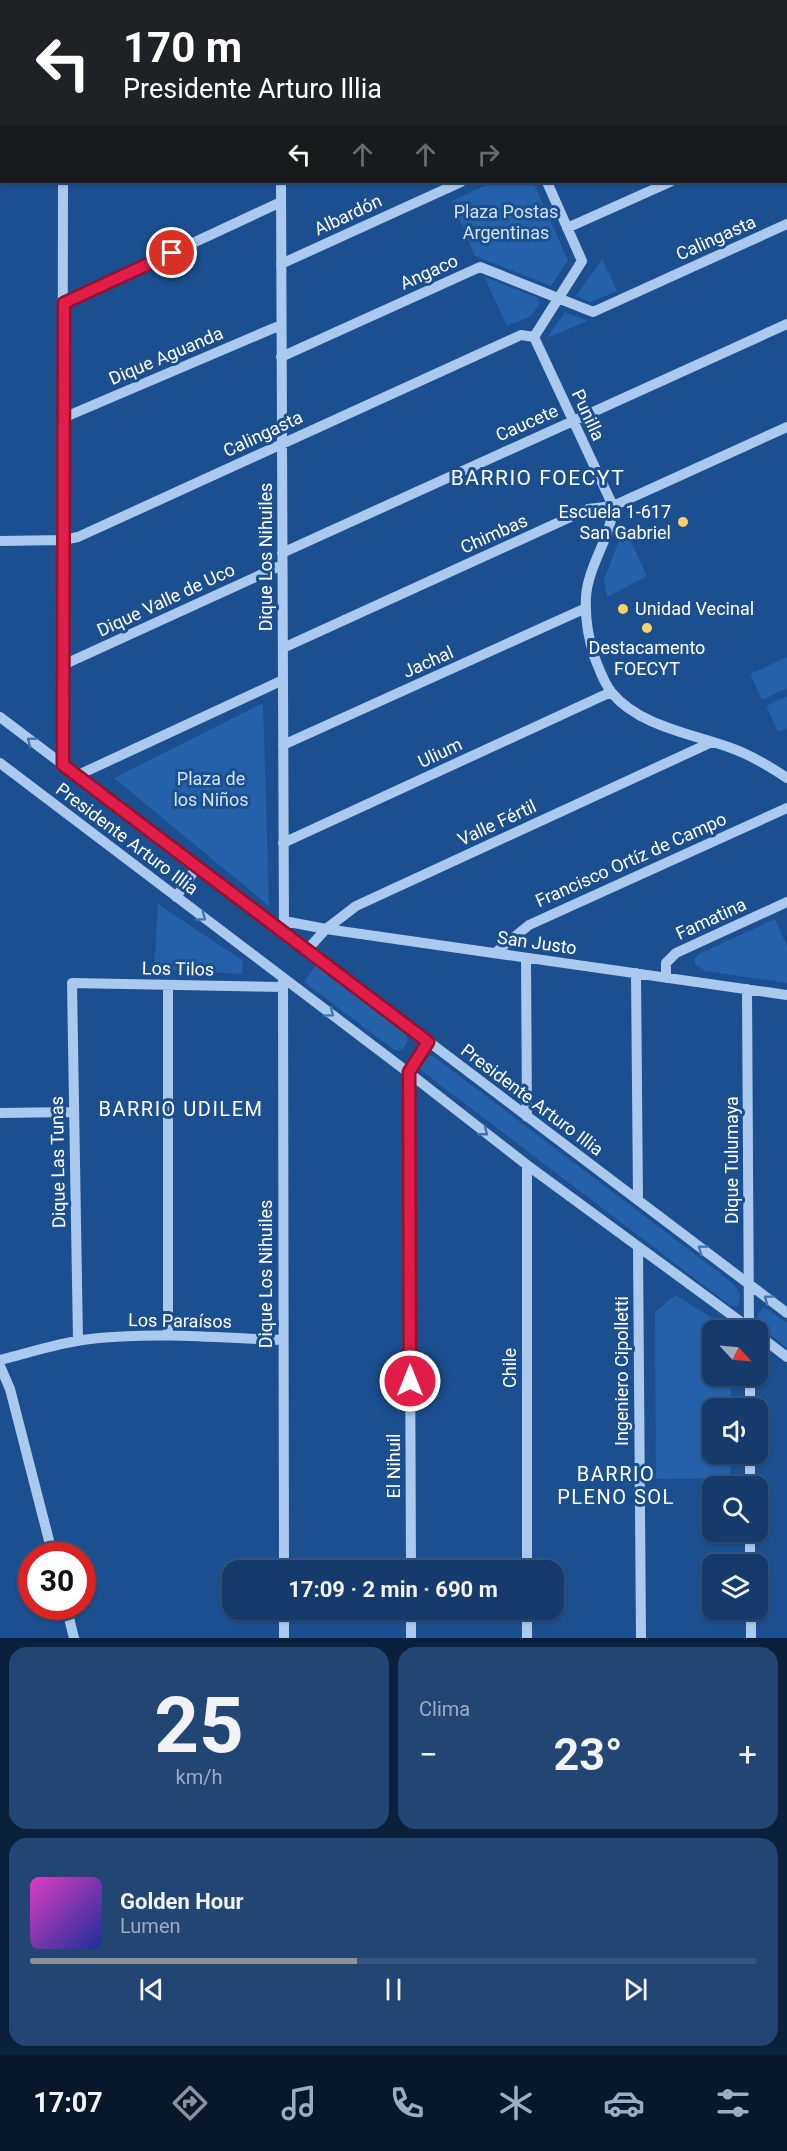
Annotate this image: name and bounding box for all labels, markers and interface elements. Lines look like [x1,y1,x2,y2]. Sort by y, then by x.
text: 170 m [123,23,242,72]
icon: left [24,24,102,102]
text: Presidente Arturo Illia [123,73,382,105]
icon: left [283,138,316,171]
icon: ahead [346,138,379,171]
icon: ahead [409,138,442,171]
icon: right [472,138,505,171]
street label: Albardón [311,190,385,239]
park label: Plaza Postas Argentinas [454,201,558,243]
street label: Calingasta [673,211,759,264]
pin [146,227,197,278]
icon: arrive [155,236,188,269]
street label: Angaco [397,249,461,294]
street label: Dique Aguanda [106,322,226,389]
street label: Punilla [567,386,609,444]
street label: Caucete [492,400,561,446]
street label: Calingasta [220,406,306,461]
district label: BARRIO FOECYT [451,466,625,490]
street label: Dique Los Nihuiles [255,483,276,631]
place label: Escuela 1-617 San Gabriel [559,501,671,543]
street label: Chimbas [457,510,530,558]
marker: Escuela 1-617 San Gabriel [676,515,690,529]
street label: Dique Valle de Uco [94,558,238,641]
place label: Unidad Vecinal [635,598,754,619]
marker: Unidad Vecinal [616,602,630,616]
marker: Destacamento FOECYT [640,621,654,635]
place label: Destacamento FOECYT [589,637,705,679]
street label: Jachal [399,641,456,682]
street label: Ulium [414,733,465,772]
one-way arrow [27,738,38,749]
park label: Plaza de los Niños [173,768,249,810]
street label: Presidente Arturo Illia [52,778,203,899]
street label: Valle Fértil [454,795,539,850]
street label: Francisco Ortíz de Campo [532,808,730,911]
street label: Famatina [672,893,749,944]
one-way arrow [195,909,206,920]
street label: San Justo [496,927,578,958]
street label: Los Tilos [142,957,214,980]
one-way arrow [323,1006,334,1017]
street label: Presidente Arturo Illia [457,1039,608,1160]
street label: Dique Las Tunas [46,1096,69,1228]
street label: Dique Tulumaya [721,1096,742,1224]
district label: BARRIO UDILEM [99,1097,263,1121]
one-way arrow [478,1124,489,1135]
street label: Dique Los Nihuiles [255,1200,276,1348]
one-way arrow [698,1245,709,1256]
one-way arrow [764,1295,775,1306]
street label: Ingeniero Cipolletti [611,1296,632,1446]
street label: Los Paraísos [128,1309,232,1332]
north arrow [702,1320,768,1386]
map controls [702,1320,768,1620]
street label: Chile [499,1348,520,1388]
position arrow [378,1349,442,1413]
button: sound [702,1398,768,1464]
street label: El Nihuil [383,1434,404,1498]
district label: BARRIO PLENO SOL [557,1462,675,1509]
button: search [702,1476,768,1542]
speed limit sign: 30 [18,1542,96,1620]
button: layers [702,1554,768,1620]
text: 17:09 · 2 min · 690 m [288,1577,498,1602]
text: 25 [154,1680,244,1771]
text: Clima [419,1697,470,1721]
text: 23° [553,1728,623,1781]
text: − [419,1735,438,1774]
text: + [738,1735,757,1774]
text: km/h [176,1765,222,1789]
text: Golden Hour [120,1889,244,1914]
text: Lumen [120,1914,181,1938]
icon: previous [135,1973,168,2006]
icon: pause [377,1973,410,2006]
icon: next [619,1973,652,2006]
icon: directions [169,2082,211,2124]
icon: music [278,2082,320,2124]
icon: phone [386,2082,428,2124]
icon: climate [495,2082,537,2124]
icon: car [603,2082,645,2124]
icon: filters [712,2082,754,2124]
text: 17:07 [33,2087,103,2119]

